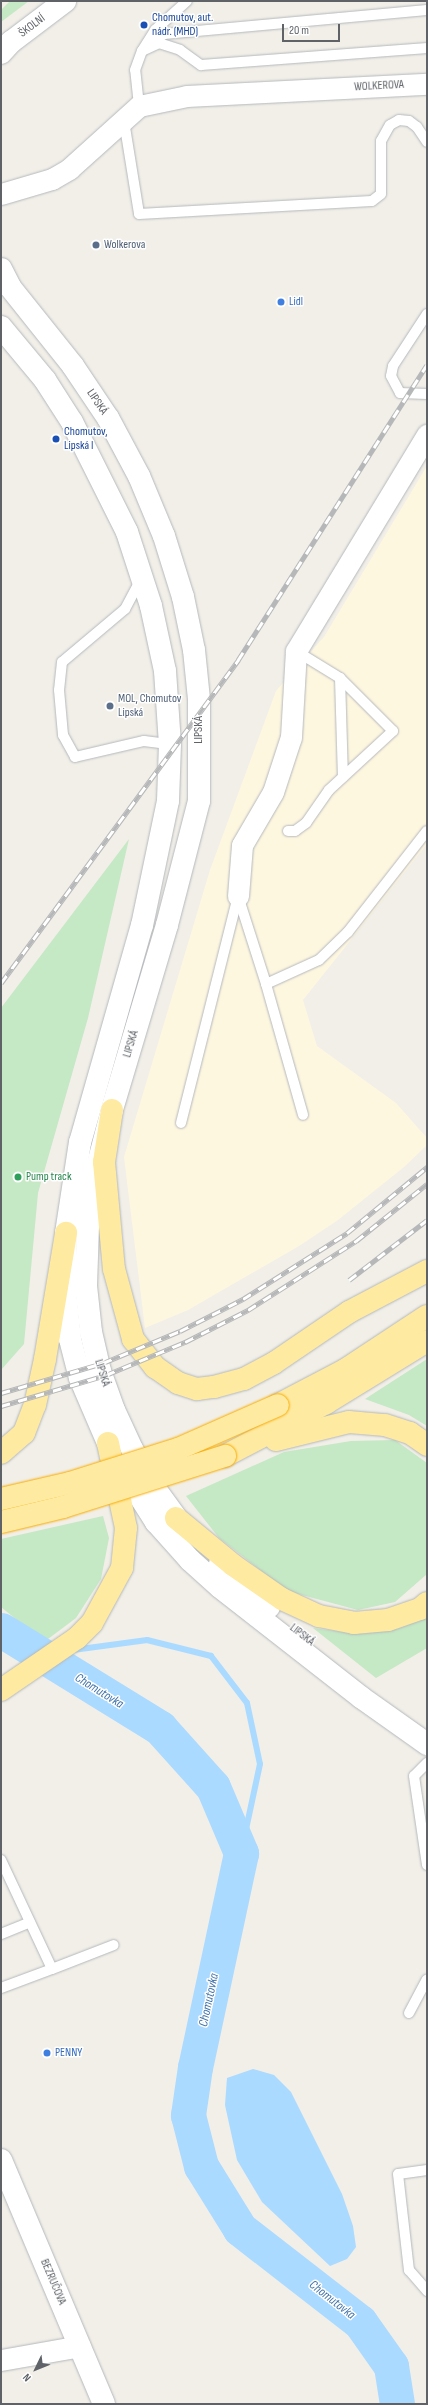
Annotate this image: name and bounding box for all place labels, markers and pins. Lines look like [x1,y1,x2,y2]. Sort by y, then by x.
place label: Chomutov, aut. nádr. (MHD) [152,11,213,39]
marker: Chomutov, aut. nádr. (MHD) [139,20,149,30]
place label: Wolkerova [104,238,145,252]
marker: Wolkerova [91,240,101,250]
place label: Lidl [289,295,303,309]
marker: Lidl [276,297,286,307]
place label: Chomutov, Lipská I [64,425,108,453]
marker: Chomutov, Lipská I [51,434,61,444]
place label: MOL, Chomutov Lipská [118,692,181,720]
marker: MOL, Chomutov Lipská [105,701,115,711]
place label: Pump track [26,1170,72,1184]
marker: Pump track [13,1172,23,1182]
place label: PENNY [55,2046,82,2060]
marker: PENNY [42,2048,52,2058]

